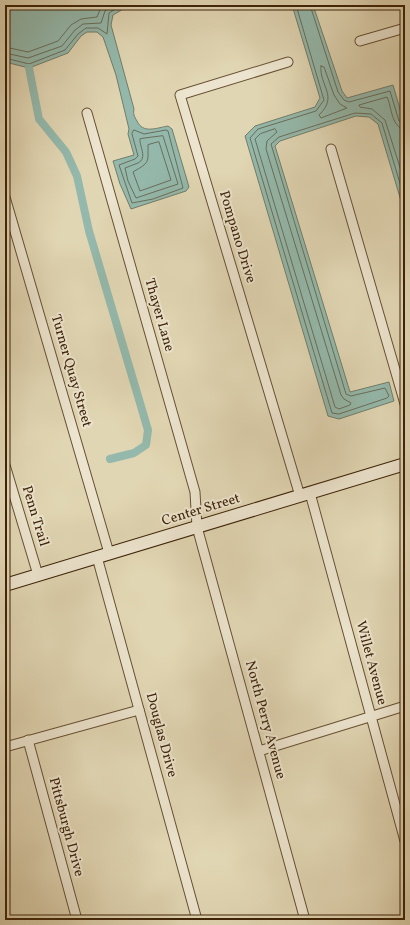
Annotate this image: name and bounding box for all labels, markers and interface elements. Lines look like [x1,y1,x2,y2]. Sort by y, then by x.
street label: Pompano Drive [214,189,260,286]
street label: Thayer Lane [139,276,179,354]
street label: Turner Quay Street [46,313,96,430]
street label: Penn Trail [17,483,53,549]
street label: Center Street [160,489,243,531]
street label: Willet Avenue [351,619,391,708]
street label: North Perry Avenue [240,659,290,782]
street label: Douglas Drive [141,691,182,780]
street label: Pittsburgh Drive [44,775,88,879]

